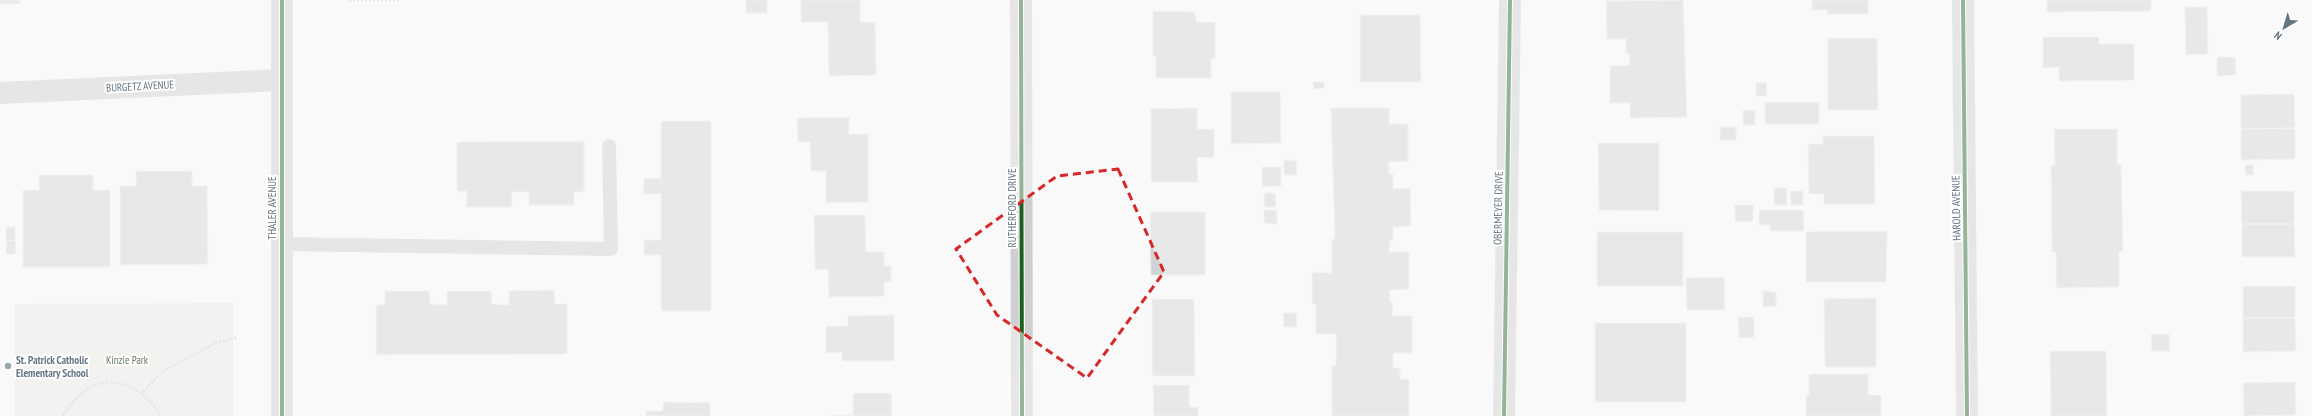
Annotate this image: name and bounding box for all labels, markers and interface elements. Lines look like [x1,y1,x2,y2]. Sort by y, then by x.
north arrow [2264,8,2304,48]
text: N [2271,29,2284,43]
street label: BURGETZ AVENUE [106,77,175,95]
street label: RUTHERFORD DRIVE [1005,168,1019,248]
street label: OBERMEYER DRIVE [1490,171,1506,245]
street label: HAROLD AVENUE [1948,175,1964,241]
street label: THALER AVENUE [265,176,279,240]
place label: St. Patrick Catholic Elementary School [16,353,89,380]
park label: Kinzie Park [106,353,149,367]
marker: St. Patrick Catholic Elementary School [3,361,13,371]

